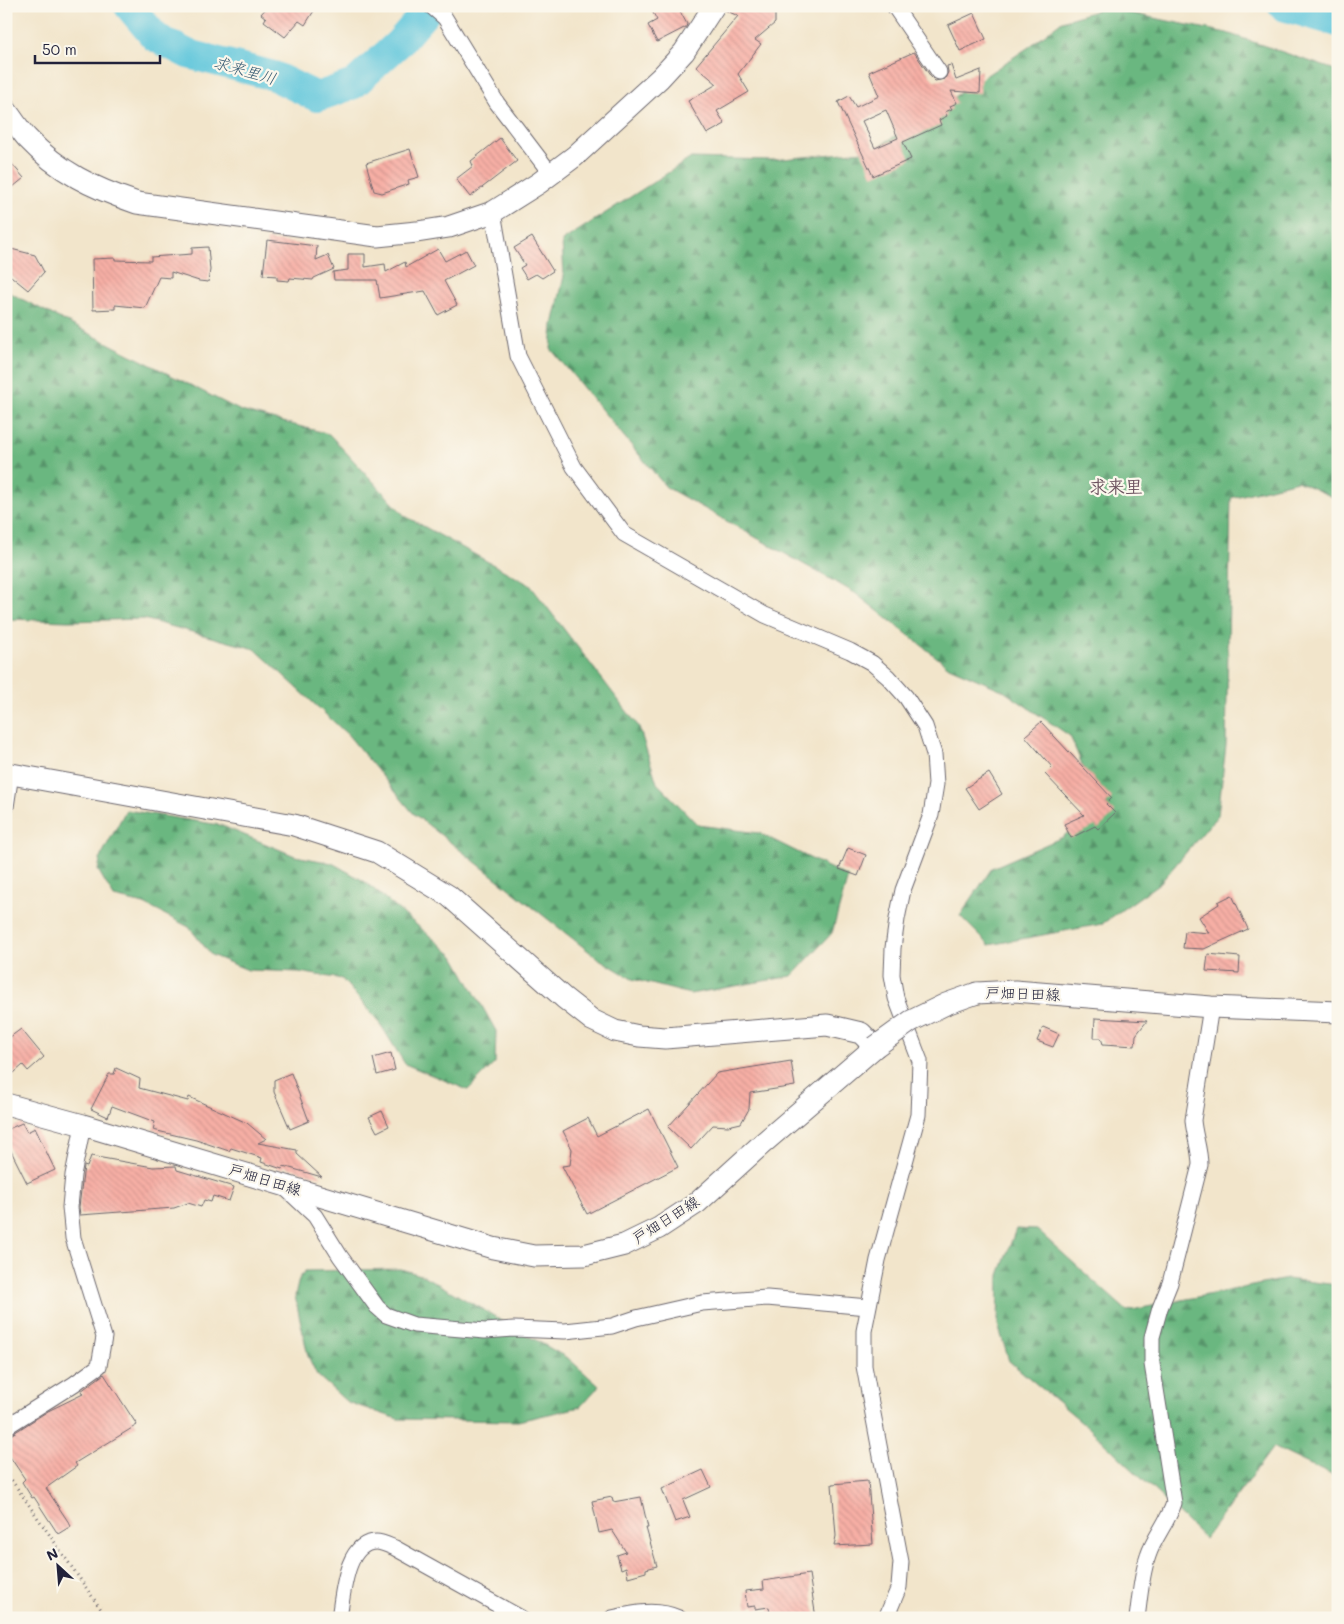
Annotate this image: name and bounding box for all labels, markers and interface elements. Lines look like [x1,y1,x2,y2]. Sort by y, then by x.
scale bar [35,32,160,64]
text: 50 m [42,39,77,59]
water label: 求来里川 [211,51,279,88]
district label: 求来里 [1089,474,1143,498]
street label: 戸畑日田線 [985,982,1061,1004]
street label: 戸畑日田線 [226,1159,304,1200]
street label: 戸畑日田線 [628,1191,703,1248]
north arrow [32,1542,82,1592]
text: N [43,1543,61,1565]

